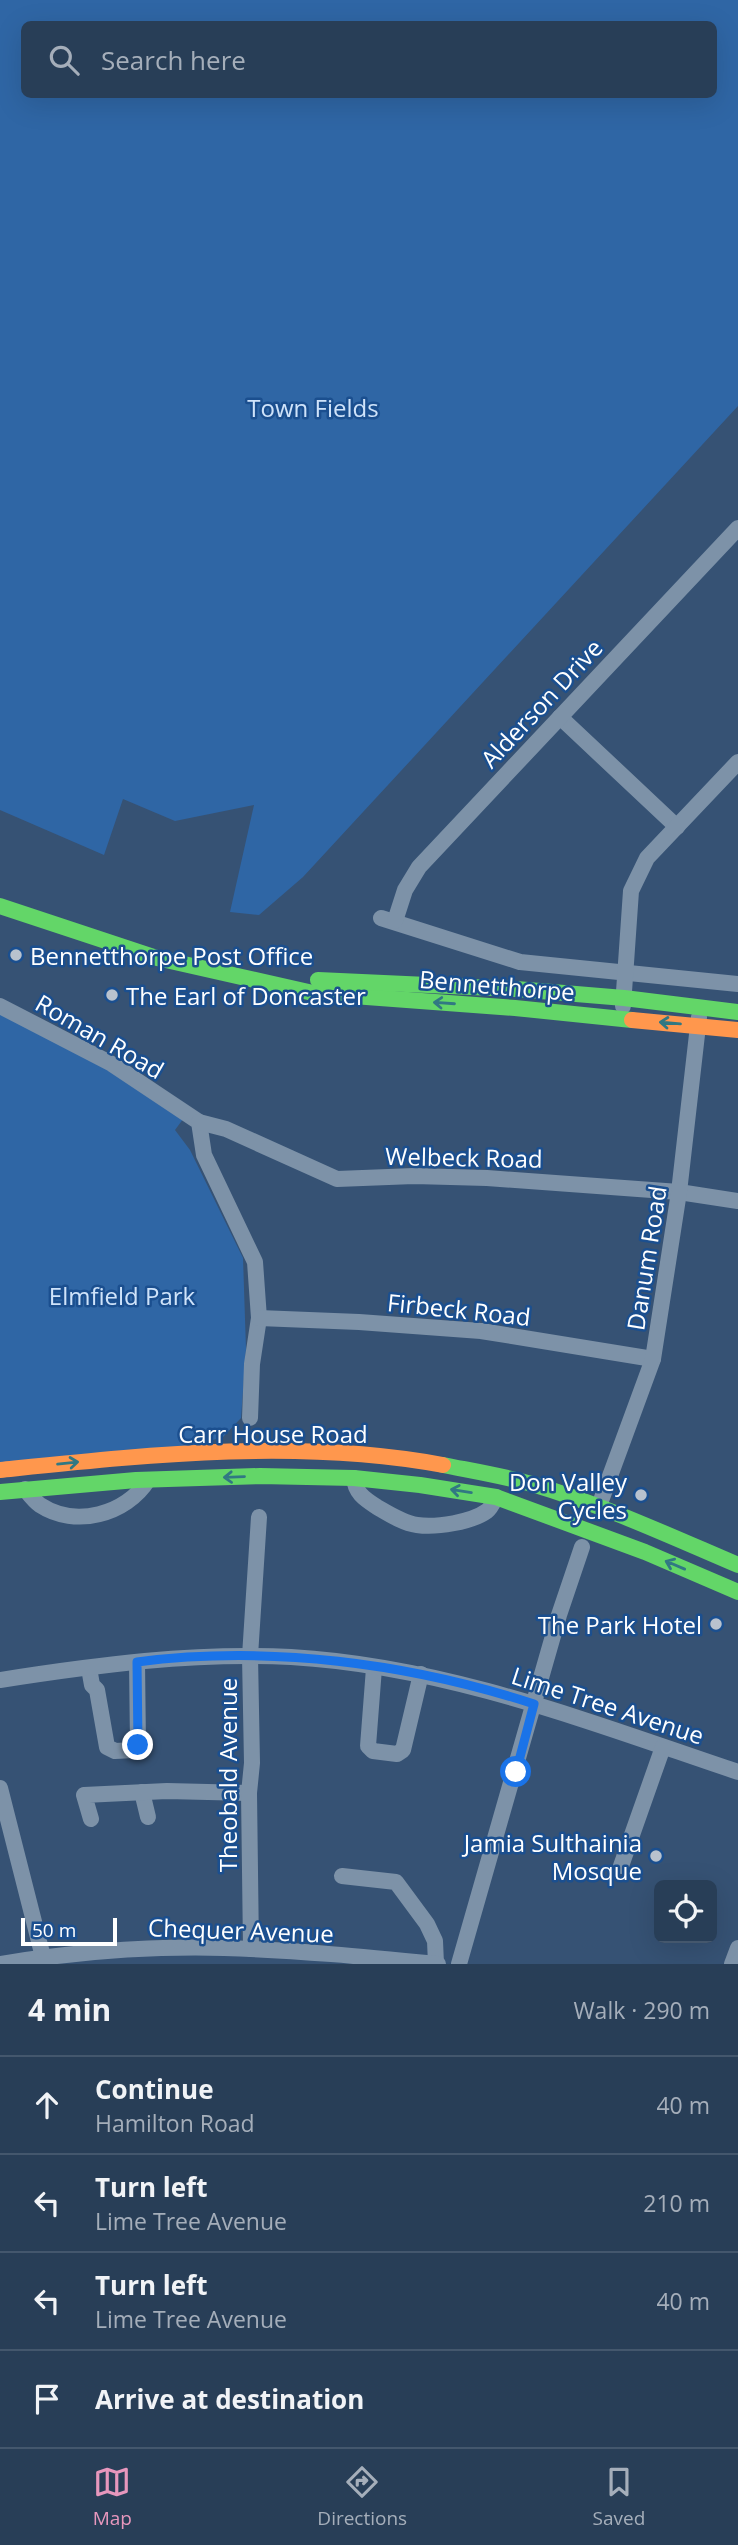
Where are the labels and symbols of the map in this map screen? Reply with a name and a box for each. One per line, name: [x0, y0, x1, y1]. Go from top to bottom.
park label: Town Fields: [247, 391, 379, 424]
street label: Alderson Drive: [473, 631, 609, 775]
place label: Bennetthorpe Post Office: [30, 939, 313, 972]
marker: Bennetthorpe Post Office: [8, 947, 24, 963]
street label: Bennetthorpe: [418, 962, 576, 1008]
place label: The Earl of Doncaster: [126, 979, 366, 1012]
street label: Roman Road: [30, 986, 170, 1086]
marker: The Earl of Doncaster: [104, 987, 120, 1003]
one-way arrow: [433, 996, 455, 1009]
one-way arrow: [659, 1016, 682, 1029]
street label: Welbeck Road: [385, 1139, 543, 1175]
street label: Danum Road: [618, 1183, 674, 1333]
park label: Elmfield Park: [49, 1279, 196, 1312]
street label: Firbeck Road: [386, 1285, 532, 1333]
street label: Carr House Road: [178, 1417, 368, 1450]
one-way arrow: [56, 1456, 79, 1469]
place label: Don Valley Cycles: [509, 1465, 628, 1526]
one-way arrow: [223, 1471, 246, 1484]
one-way arrow: [450, 1485, 472, 1498]
marker: Don Valley Cycles: [633, 1487, 649, 1503]
one-way arrow: [665, 1558, 687, 1571]
place label: The Park Hotel: [538, 1608, 702, 1641]
marker: The Park Hotel: [708, 1616, 724, 1632]
street label: Lime Tree Avenue: [508, 1658, 708, 1752]
street label: Theobald Avenue: [211, 1678, 244, 1872]
route end: [122, 1729, 153, 1760]
route start: [500, 1756, 531, 1787]
place label: Jamia Sulthainia Mosque: [462, 1826, 642, 1887]
marker: Jamia Sulthainia Mosque: [648, 1848, 664, 1864]
street label: Chequer Avenue: [148, 1910, 334, 1950]
scale bar: [21, 1915, 117, 1947]

